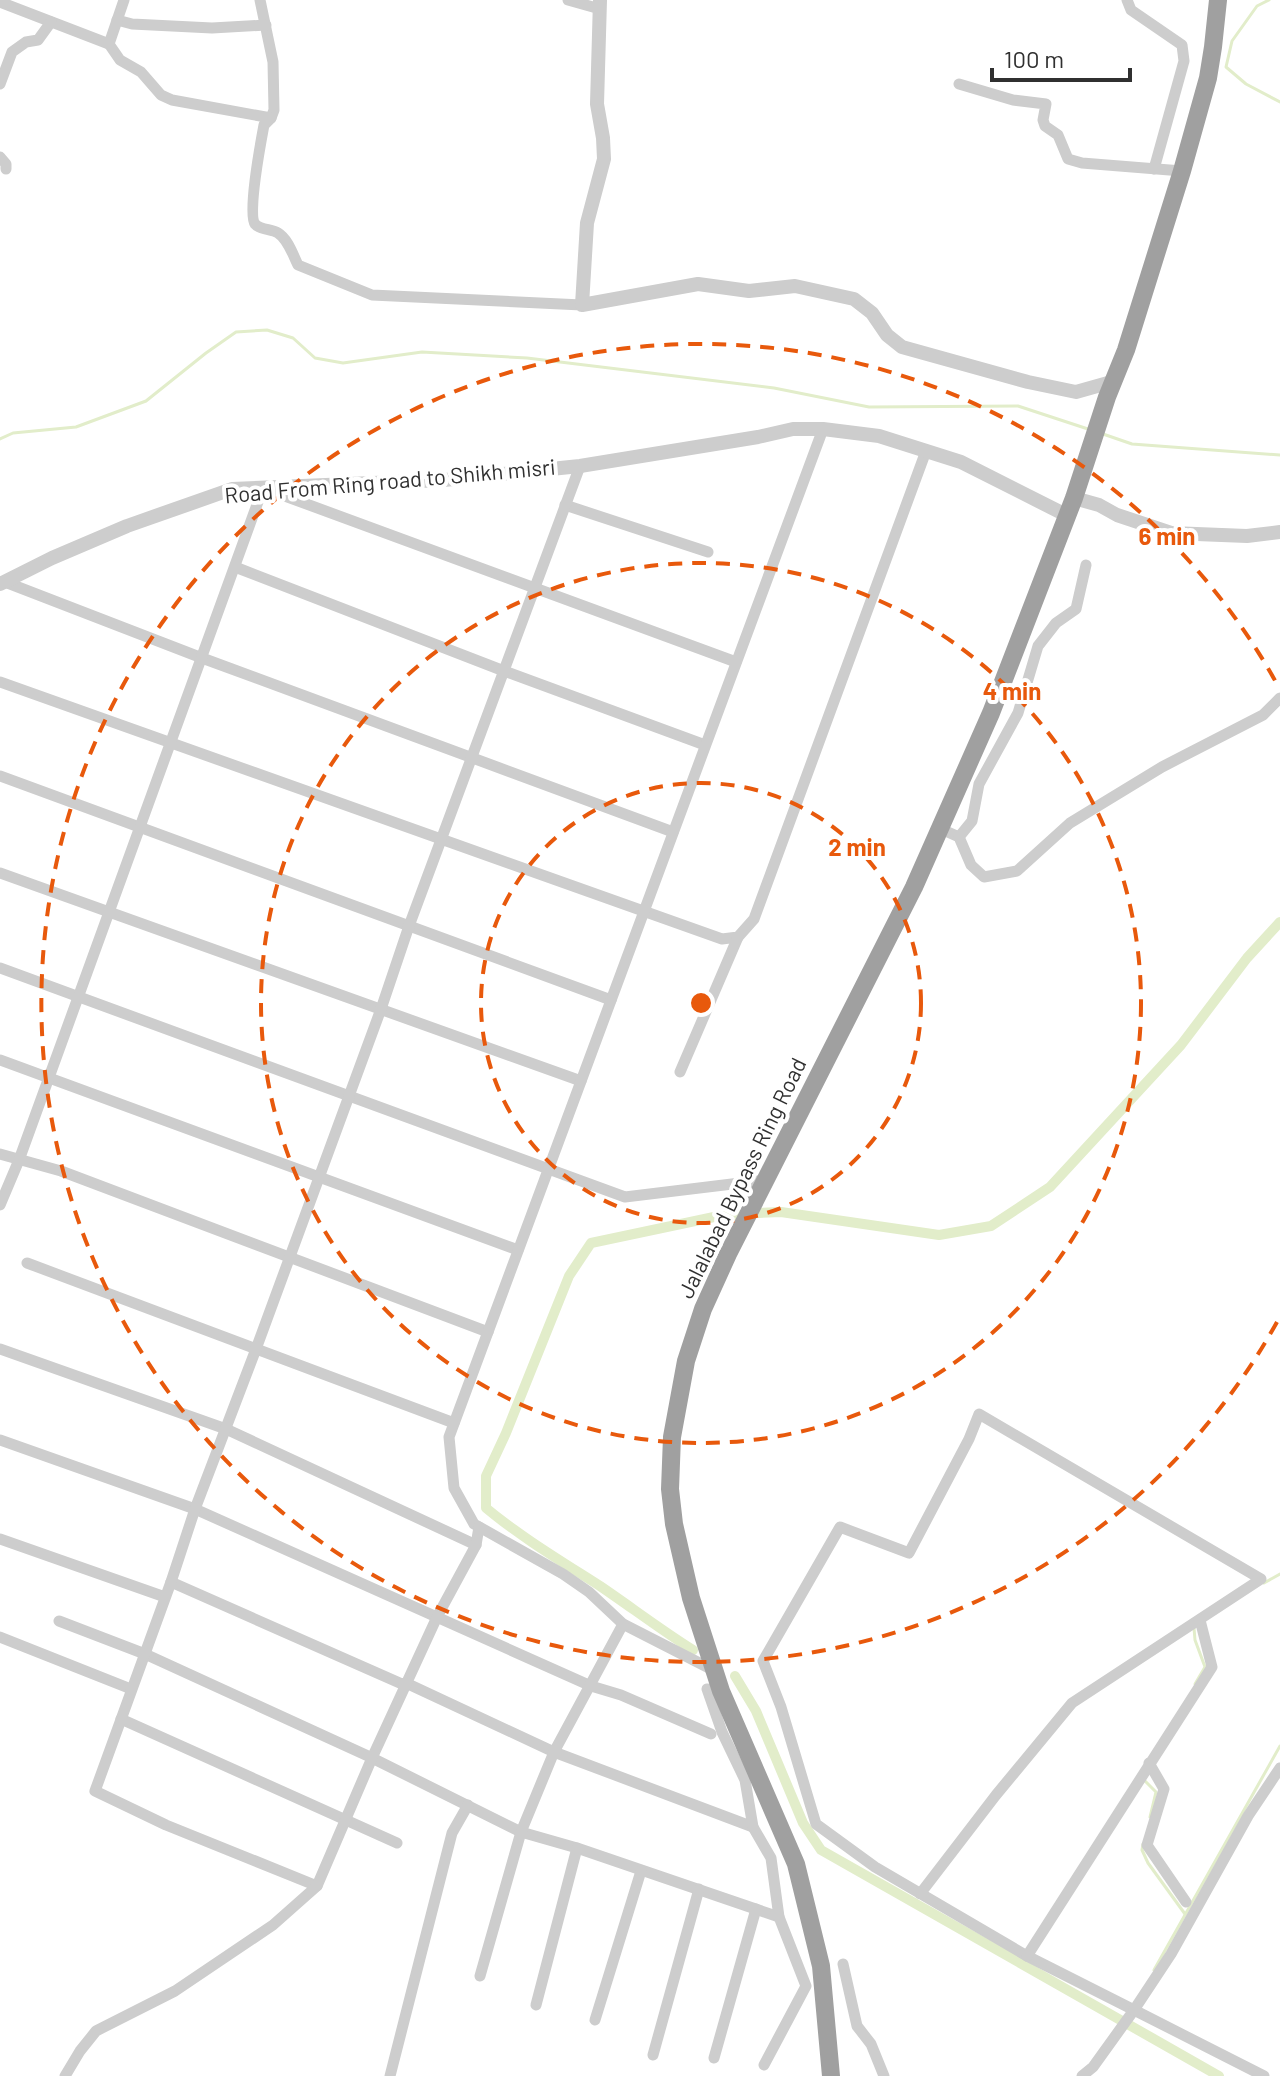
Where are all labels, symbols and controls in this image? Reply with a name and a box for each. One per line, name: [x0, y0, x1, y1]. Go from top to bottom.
scale bar: [992, 32, 1130, 82]
text: 100 m: [1004, 44, 1064, 73]
street label: Road From Ring road to Shikh misri: [223, 453, 556, 507]
text: 6 min: [1139, 521, 1195, 550]
text: 4 min: [983, 676, 1041, 705]
text: 2 min: [828, 832, 886, 861]
centre of rings: [687, 989, 715, 1017]
street label: Jalalabad Bypass Ring Road: [671, 1053, 811, 1302]

